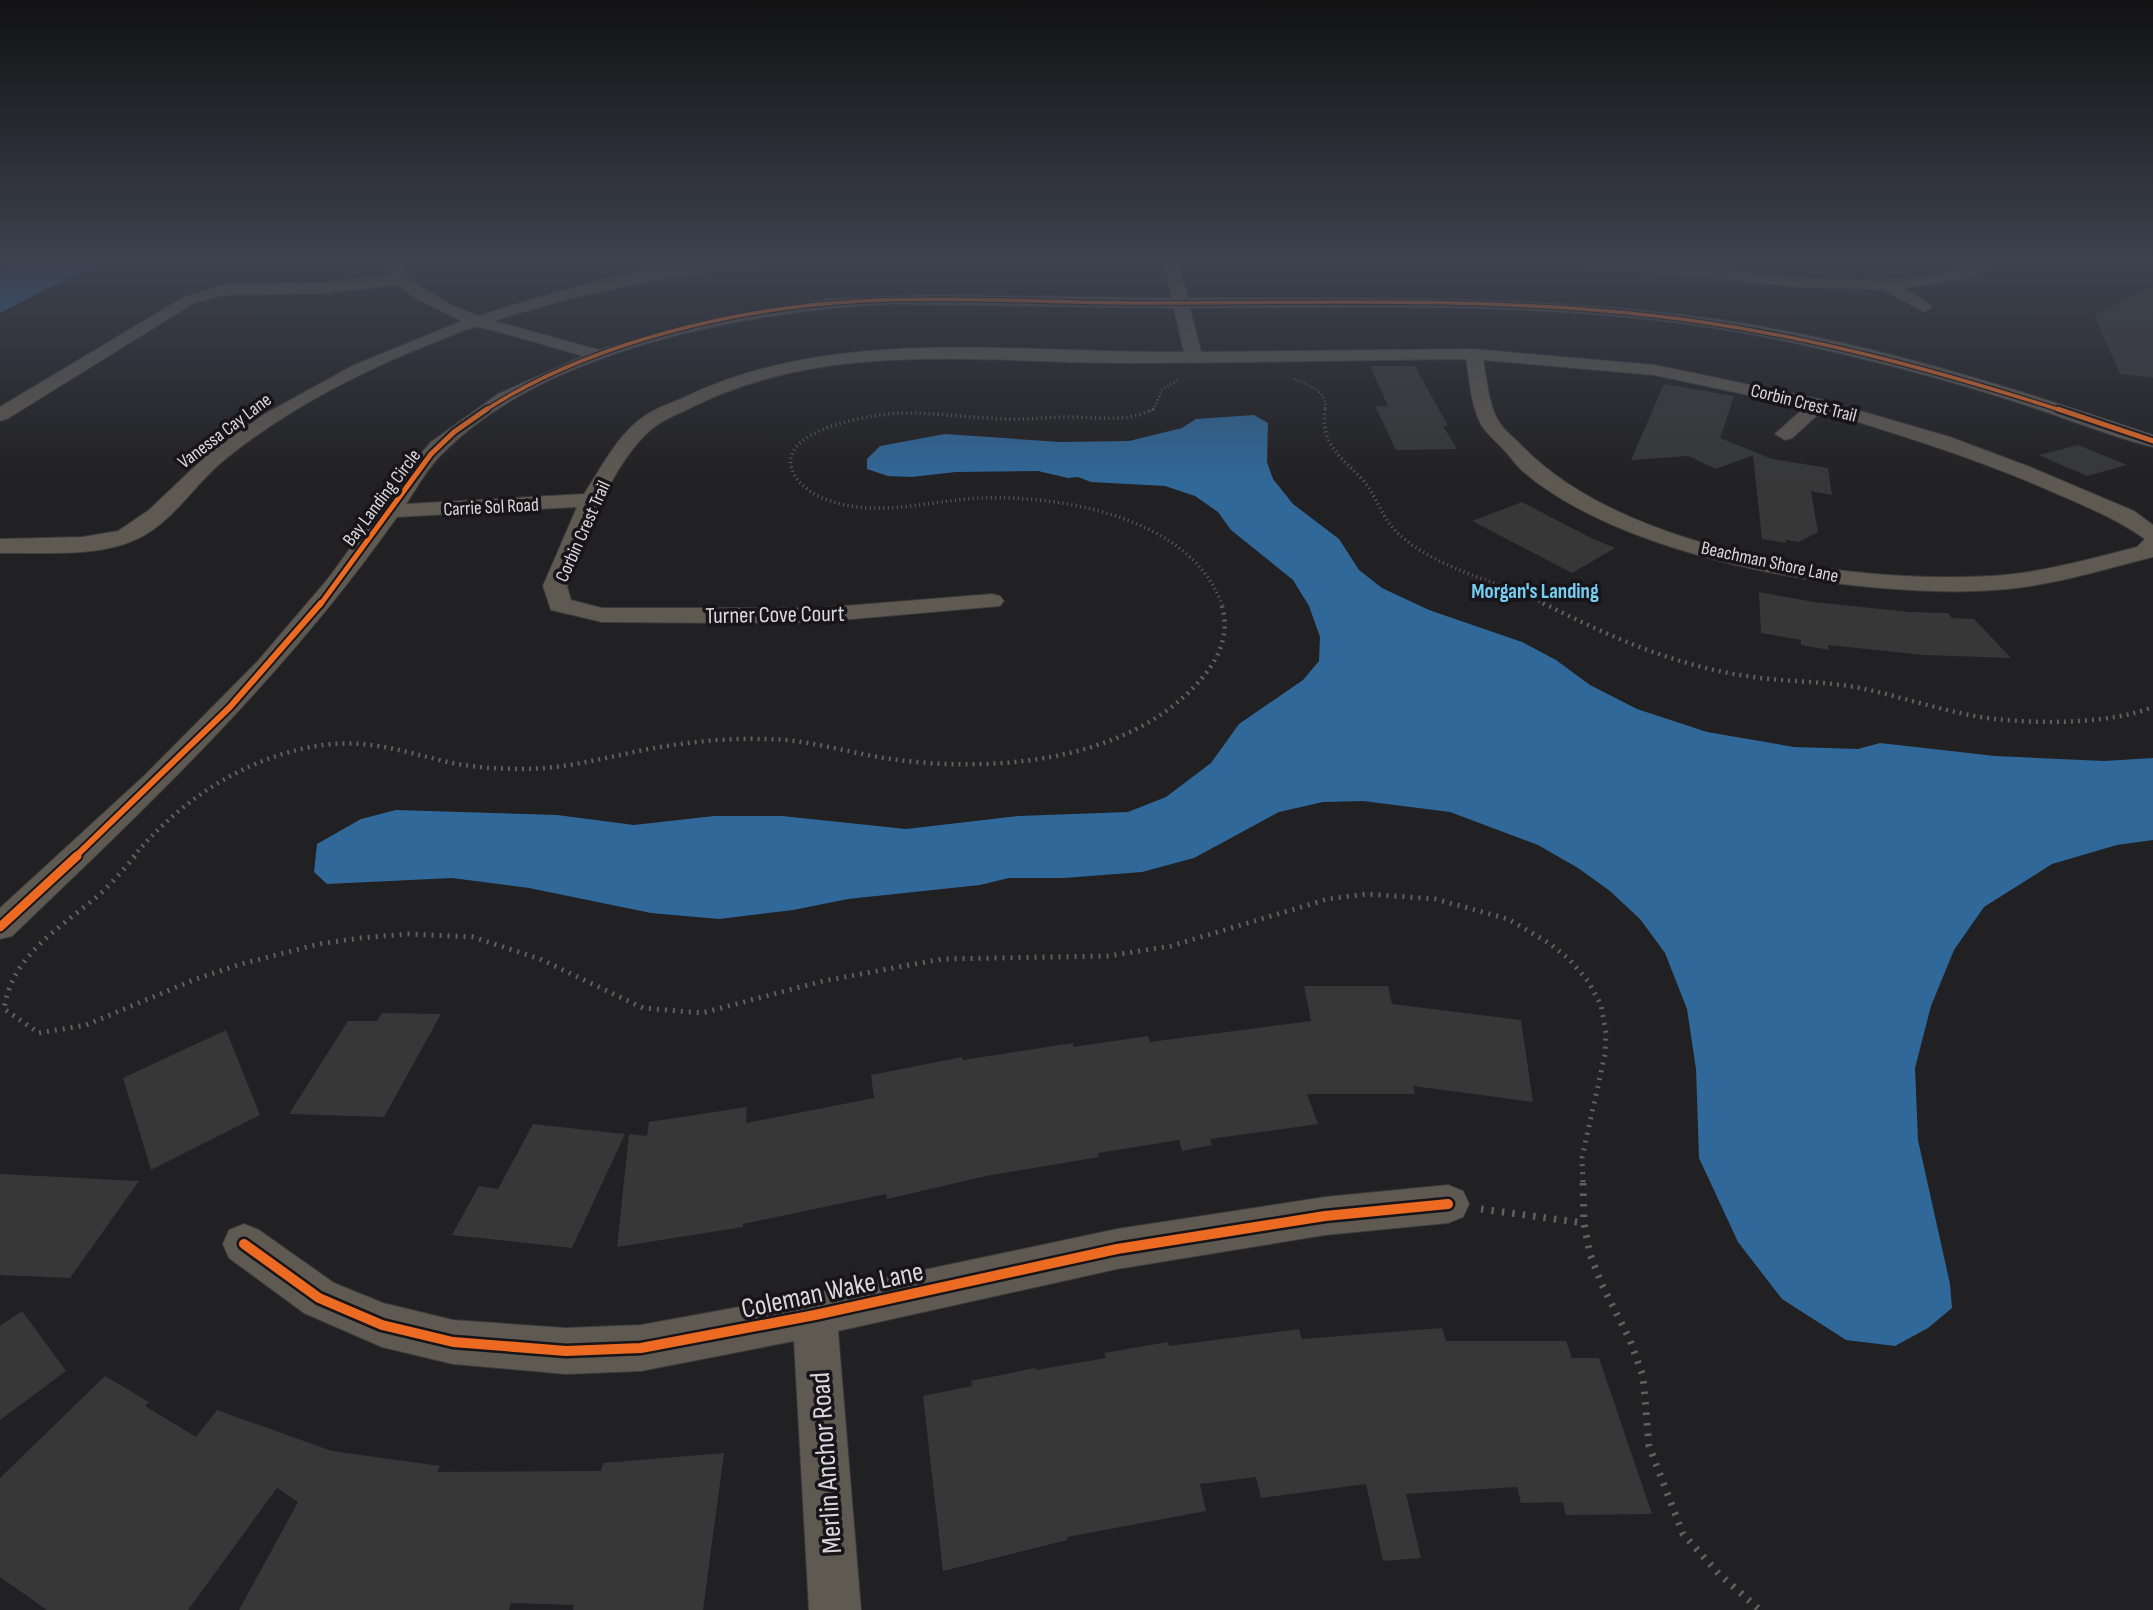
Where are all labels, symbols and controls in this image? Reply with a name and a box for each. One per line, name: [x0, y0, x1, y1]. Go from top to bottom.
street label: Corbin Crest Trail: [1748, 379, 1859, 428]
street label: Vanessa Cay Lane: [174, 389, 276, 474]
street label: Bay Landing Circle: [338, 445, 426, 551]
street label: Corbin Crest Trail: [551, 477, 616, 586]
street label: Carrie Sol Road: [443, 494, 539, 521]
street label: Beachman Shore Lane: [1699, 537, 1840, 588]
district label: Morgan's Landing: [1471, 579, 1599, 604]
street label: Turner Cove Court: [705, 600, 845, 630]
street label: Coleman Wake Lane: [738, 1255, 926, 1326]
street label: Merlin Anchor Road: [804, 1371, 849, 1555]

